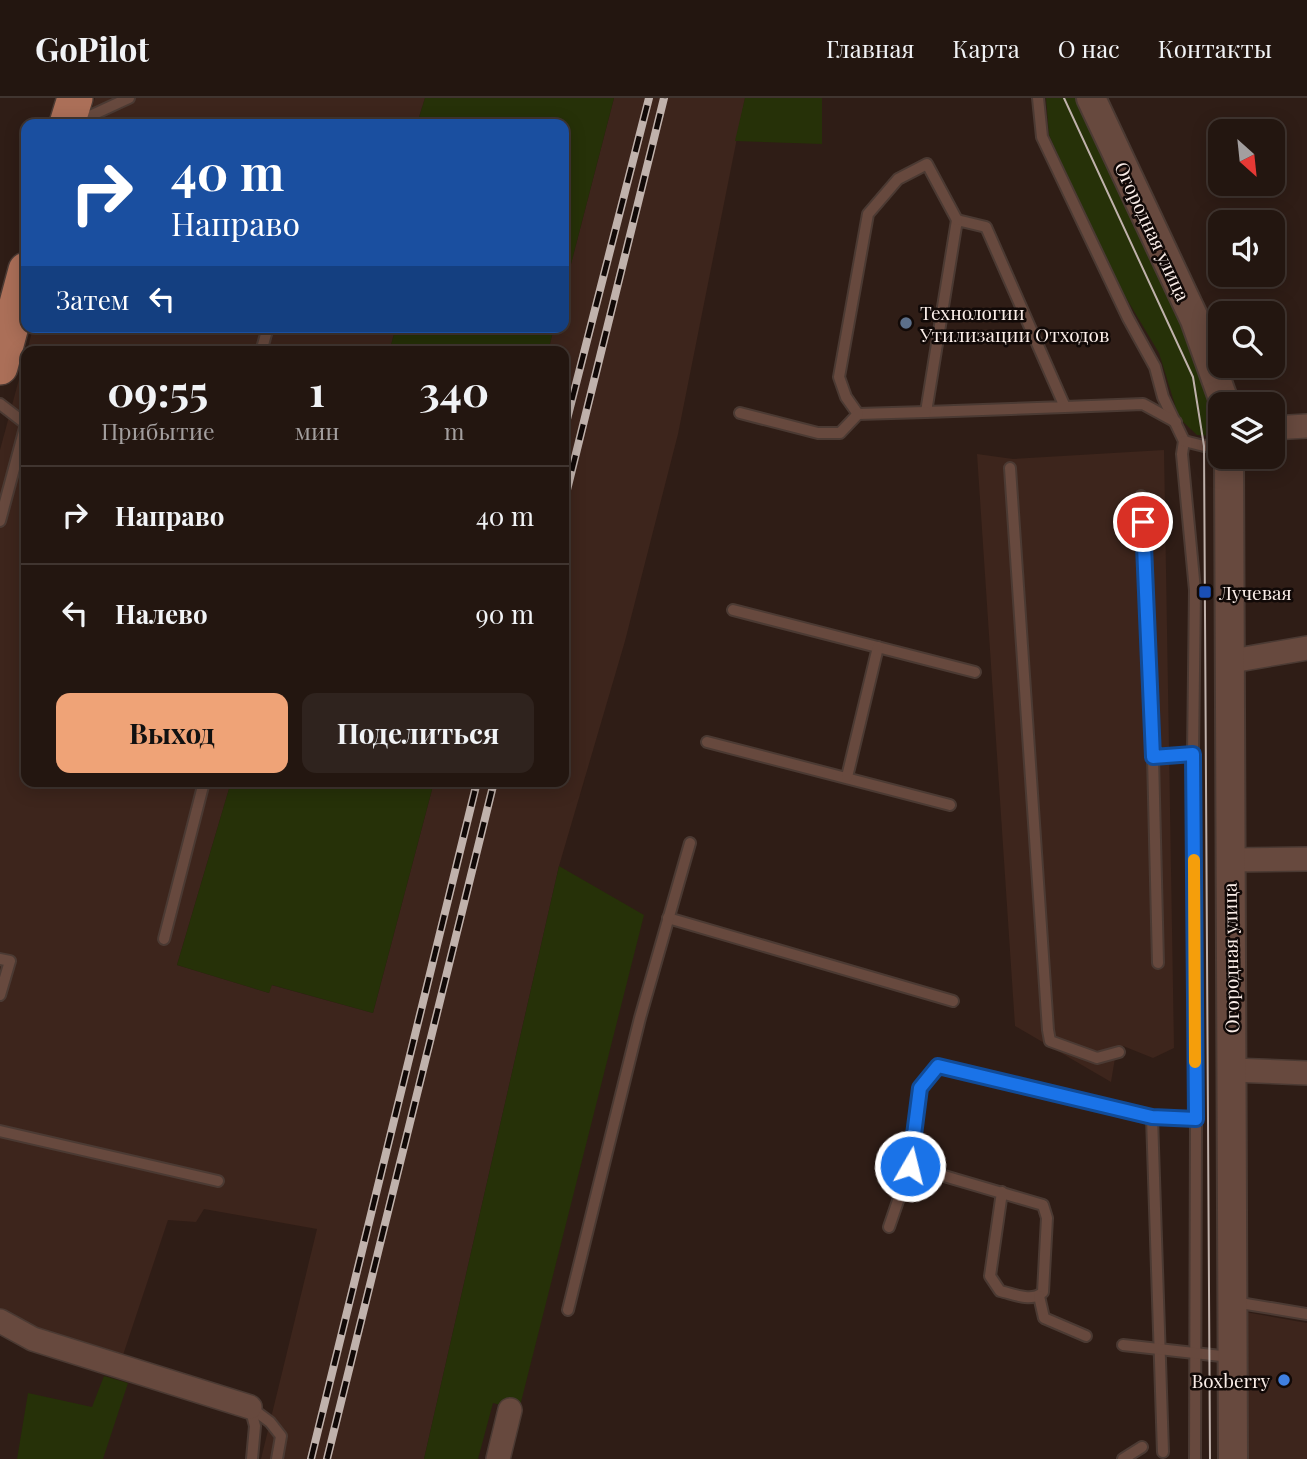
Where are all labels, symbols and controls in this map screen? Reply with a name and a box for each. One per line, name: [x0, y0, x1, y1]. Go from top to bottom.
text: GoPilot: [35, 26, 149, 70]
text: Главная: [826, 32, 914, 64]
text: Карта: [952, 32, 1020, 64]
text: О нас: [1058, 32, 1120, 64]
text: Контакты: [1158, 32, 1272, 64]
north arrow: [1208, 119, 1284, 196]
map controls: [1208, 119, 1285, 469]
text: 40 m: [171, 138, 284, 203]
icon: right: [56, 147, 147, 238]
street label: Огородная улица: [1109, 157, 1197, 305]
text: Направо: [171, 201, 300, 244]
button: sound: [1208, 210, 1285, 287]
icon: left: [143, 280, 181, 318]
text: Затем: [56, 282, 129, 317]
place label: Технологии Утилизации Отходов: [919, 299, 1109, 347]
button: search: [1208, 301, 1285, 378]
marker: Технологии Утилизации Отходов: [898, 315, 914, 331]
text: 09:55: [107, 362, 208, 418]
text: 1: [309, 362, 325, 418]
text: 340: [419, 362, 489, 418]
button: layers: [1208, 392, 1285, 469]
text: Прибытие: [101, 415, 215, 446]
text: мин: [295, 415, 339, 446]
text: m: [444, 415, 464, 446]
pin: [1113, 492, 1173, 552]
icon: right: [56, 496, 94, 534]
text: Направо: [115, 498, 224, 533]
text: 40 m: [476, 498, 534, 533]
icon: arrive: [1124, 503, 1162, 541]
place label: Лучевая: [1218, 579, 1292, 605]
marker: Лучевая: [1197, 584, 1213, 600]
icon: left: [56, 594, 94, 632]
text: Налево: [115, 596, 208, 631]
text: 90 m: [476, 596, 534, 631]
button: Выход: [56, 693, 288, 773]
button: Поделиться: [302, 693, 534, 773]
street label: Огородная улица: [1216, 882, 1244, 1034]
position arrow: [873, 1129, 947, 1203]
place label: Boxberry: [1191, 1367, 1270, 1393]
marker: Boxberry: [1276, 1372, 1292, 1388]

